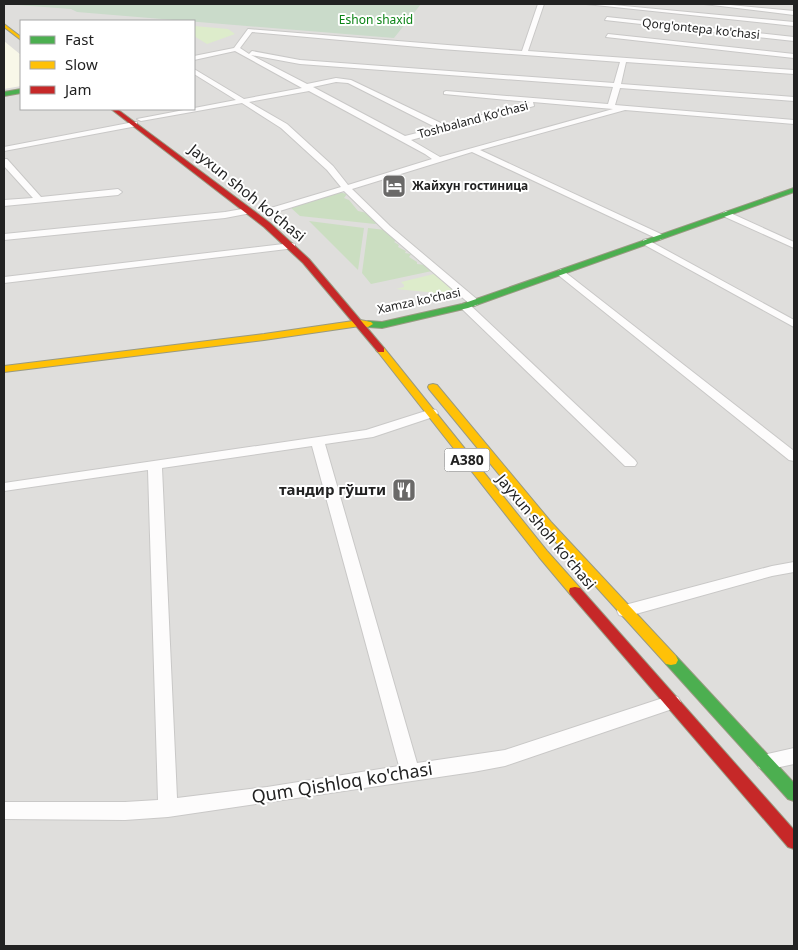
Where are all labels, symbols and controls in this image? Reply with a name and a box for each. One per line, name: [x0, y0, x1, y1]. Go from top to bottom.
park label: Eshon shaxid: [339, 11, 413, 28]
street label: Qorg'ontepa ko'chasi: [641, 14, 761, 43]
legend: [20, 20, 195, 110]
text: Fast: [65, 29, 94, 49]
text: Slow: [65, 54, 98, 74]
text: Jam: [63, 79, 92, 99]
street label: Toshbaland Koʻchasi: [416, 97, 530, 142]
street label: Jayxun shoh ko'chasi: [184, 138, 310, 245]
hotel icon: Жайхун гостиница: [381, 173, 407, 199]
place label: Жайхун гостиница: [412, 177, 528, 194]
street label: Xamza ko'chasi: [376, 283, 462, 318]
road number: A380: [444, 448, 490, 472]
street label: Jayxun shoh ko'chasi: [491, 468, 601, 593]
restaurant icon: тандир гўшти: [391, 477, 417, 503]
place label: тандир гўшти: [279, 479, 386, 499]
street label: Qum Qishloq ko'chasi: [250, 756, 434, 808]

